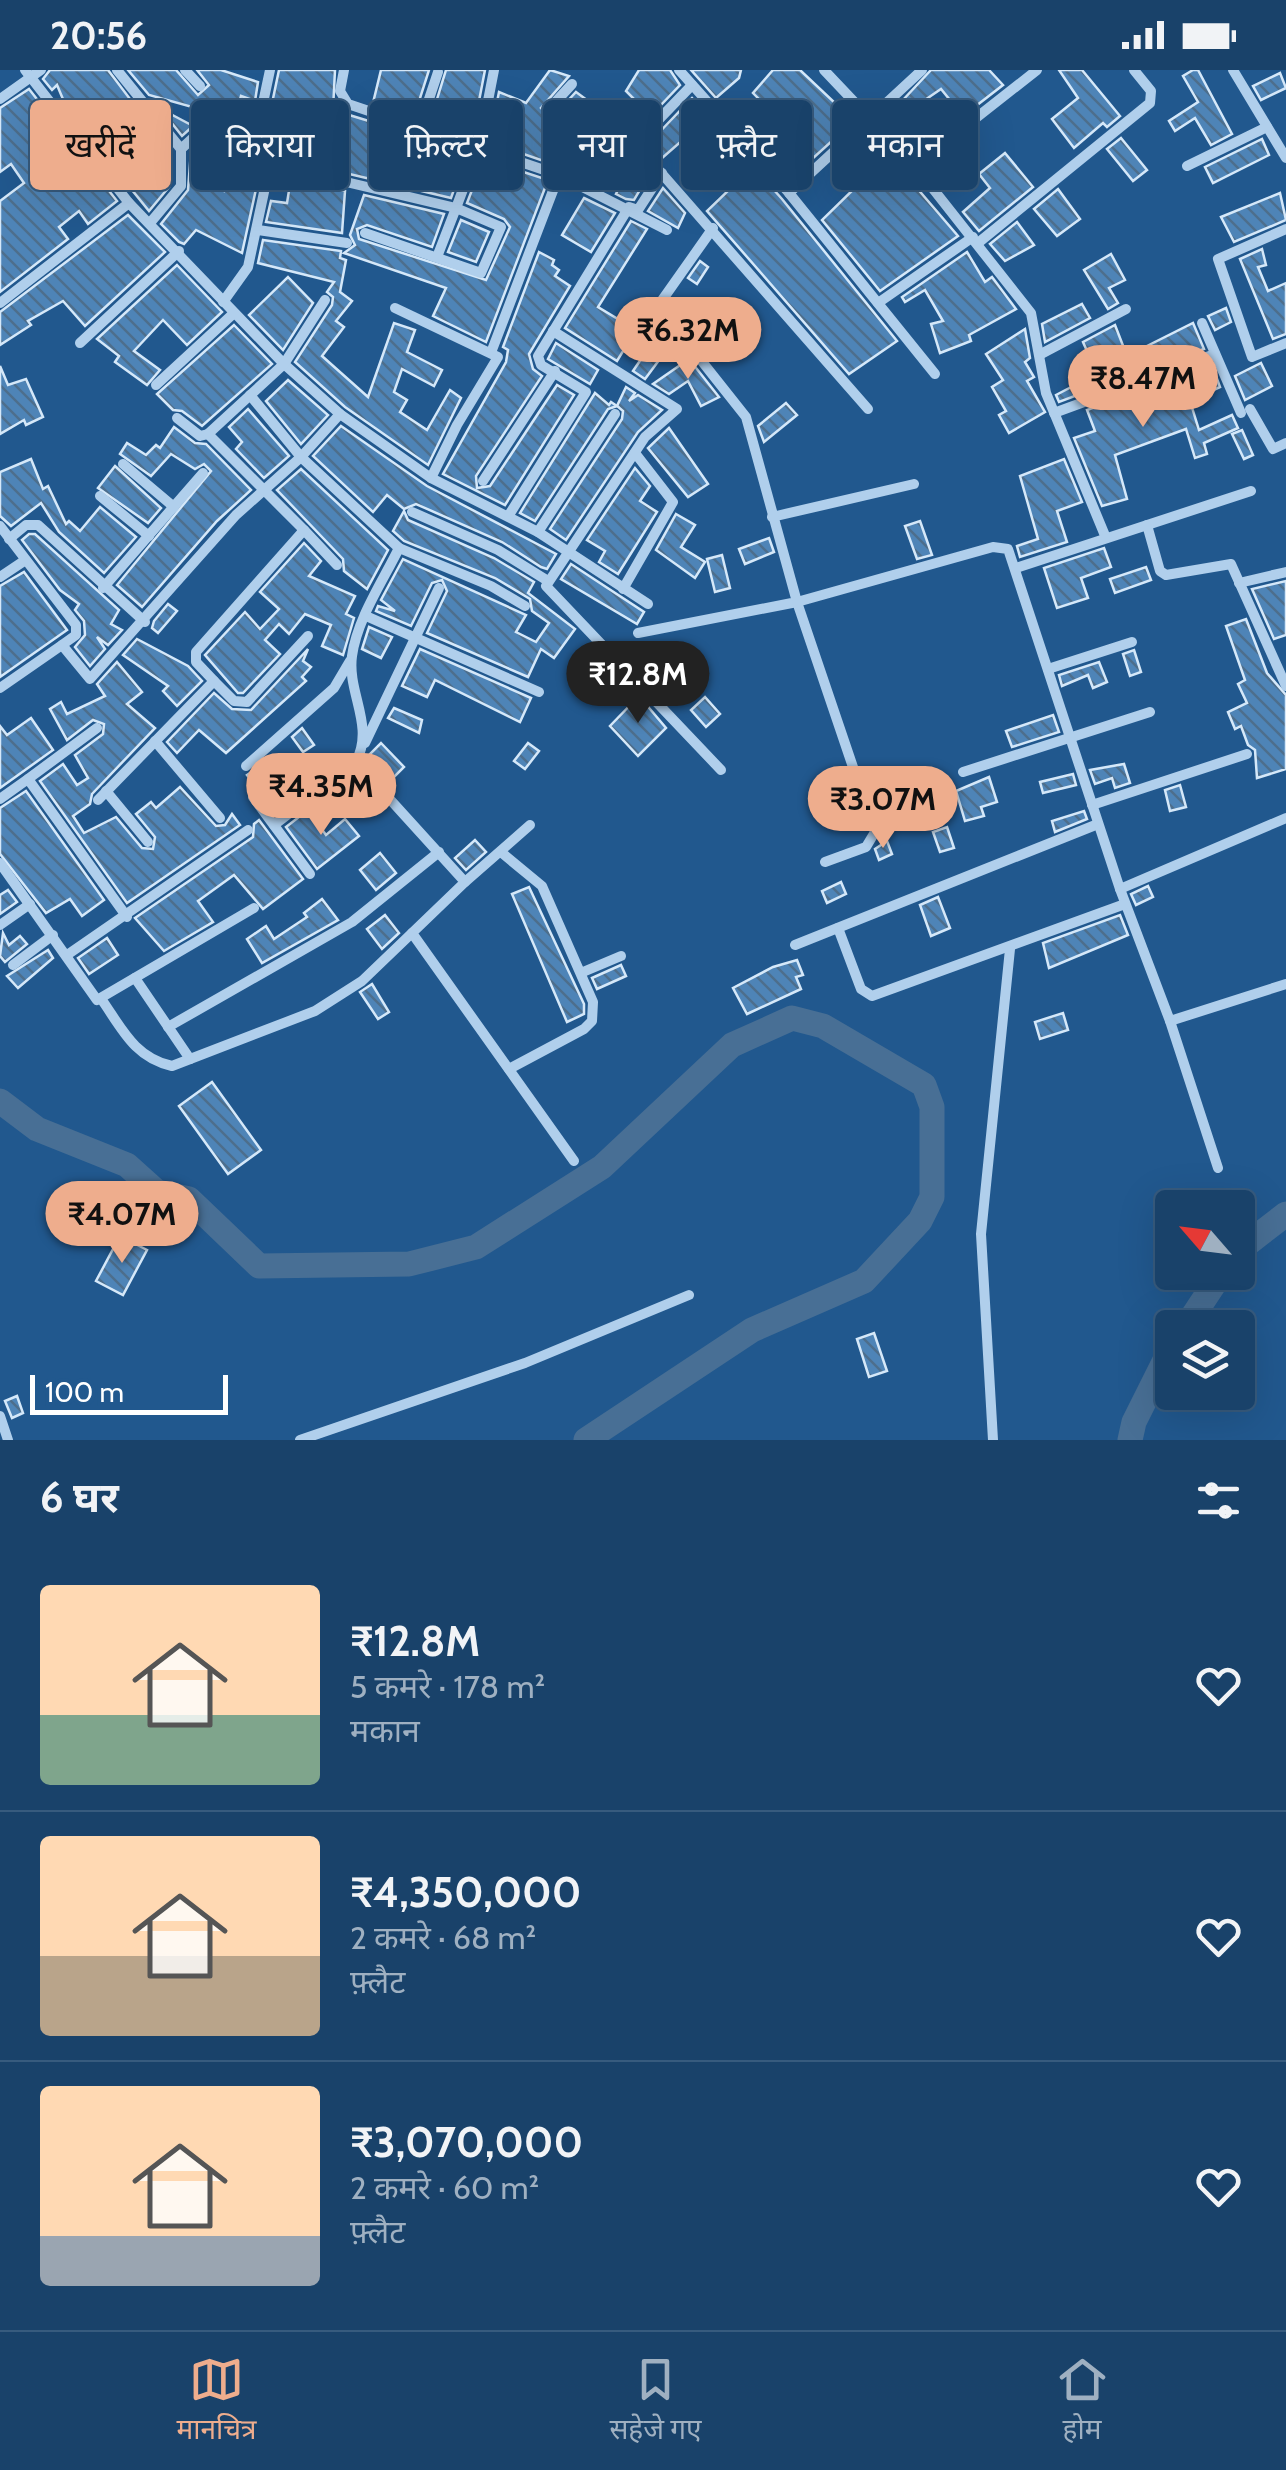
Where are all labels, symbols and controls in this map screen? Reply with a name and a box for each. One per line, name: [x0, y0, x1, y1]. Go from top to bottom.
text: 20:56: [50, 12, 147, 59]
chip: खरीदें: [30, 100, 171, 190]
chip: किराया: [191, 100, 349, 190]
chip: फ़िल्टर: [369, 100, 523, 190]
chip: नया: [543, 100, 661, 190]
chip: फ़्लैट: [681, 100, 812, 190]
chip: मकान: [832, 100, 978, 190]
pin: ₹6.32M: [607, 297, 769, 382]
text: ₹6.32M: [636, 310, 740, 349]
pin: ₹8.47M: [1062, 345, 1224, 430]
text: ₹8.47M: [1090, 358, 1196, 397]
pin: ₹12.8M: [557, 641, 719, 726]
text: ₹12.8M: [588, 654, 688, 693]
pin: ₹4.35M: [240, 753, 402, 838]
text: ₹4.35M: [268, 766, 374, 805]
pin: ₹3.07M: [802, 766, 964, 851]
text: ₹3.07M: [830, 779, 936, 818]
pin: ₹4.07M: [41, 1181, 203, 1266]
north arrow: [1155, 1190, 1255, 1290]
map controls: [1155, 1190, 1255, 1410]
text: ₹4.07M: [67, 1194, 177, 1233]
button: layers: [1155, 1310, 1255, 1410]
scale bar: [30, 1370, 228, 1414]
text: 100 m: [45, 1375, 124, 1409]
text: 6 घर: [40, 1471, 119, 1523]
icon: filters: [1191, 1473, 1246, 1528]
text: ₹12.8M: [350, 1615, 480, 1667]
icon: home: [120, 1625, 240, 1745]
icon: heart: [1191, 1658, 1246, 1713]
text: 5 कमरे · 178 m²: [350, 1667, 545, 1706]
text: मकान: [350, 1711, 420, 1750]
text: ₹4,350,000: [350, 1866, 581, 1918]
icon: home: [120, 1876, 240, 1996]
icon: heart: [1191, 1909, 1246, 1964]
text: 2 कमरे · 68 m²: [350, 1918, 536, 1957]
text: फ़्लैट: [350, 1962, 405, 2001]
text: ₹3,070,000: [350, 2116, 583, 2168]
icon: home: [120, 2126, 240, 2246]
icon: heart: [1191, 2159, 1246, 2214]
text: 2 कमरे · 60 m²: [350, 2168, 539, 2207]
text: फ़्लैट: [350, 2212, 405, 2251]
tab: मानचित्र: [176, 2352, 257, 2450]
tab: सहेजे गए: [609, 2352, 702, 2450]
tab: होम: [1055, 2352, 1110, 2450]

